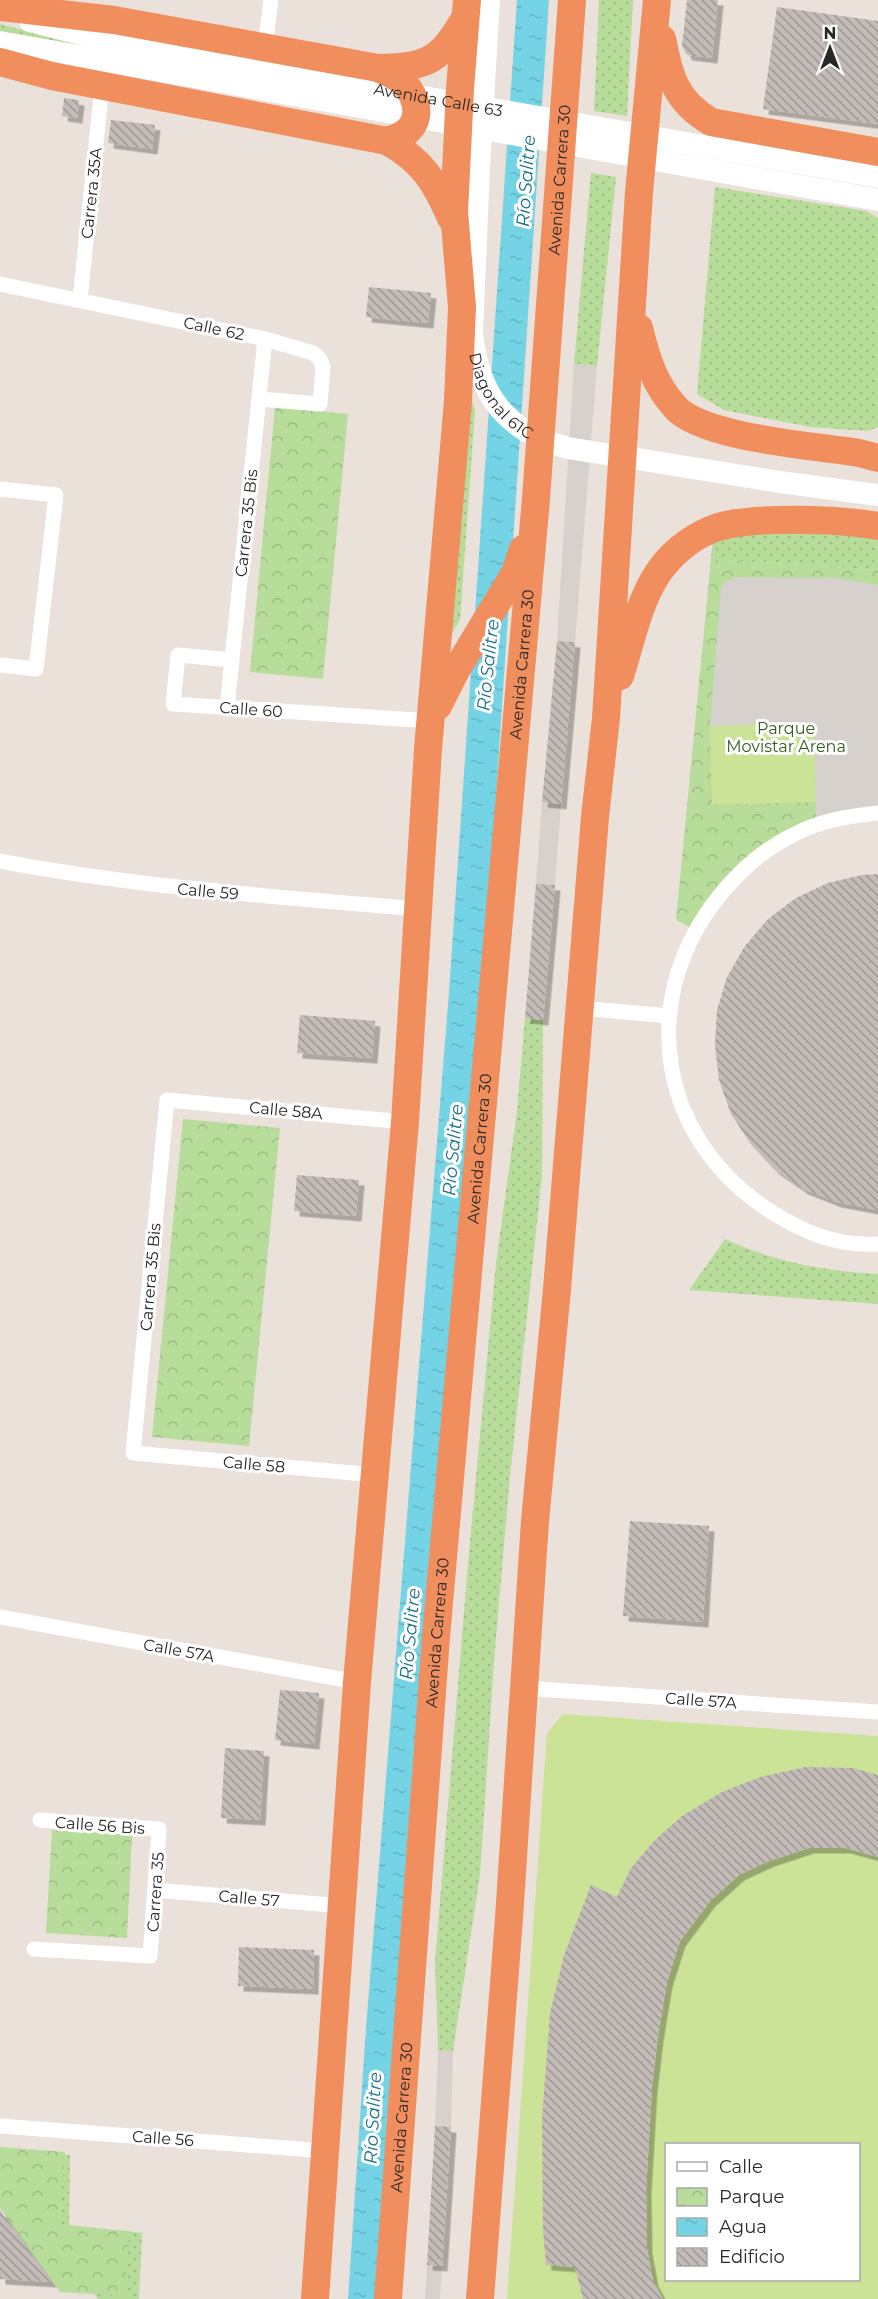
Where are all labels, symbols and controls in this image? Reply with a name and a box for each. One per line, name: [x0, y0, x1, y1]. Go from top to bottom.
north arrow: [800, 18, 860, 78]
text: N: [824, 24, 836, 43]
street label: Avenida Calle 63: [372, 79, 504, 121]
street label: Avenida Carrera 30: [545, 104, 574, 256]
water label: Río Salitre: [512, 134, 540, 228]
street label: Carrera 35A: [77, 146, 106, 240]
street label: Calle 62: [182, 313, 246, 344]
street label: Diagonal 61C: [465, 351, 537, 443]
street label: Carrera 35 Bis: [231, 468, 262, 578]
street label: Avenida Carrera 30: [506, 589, 538, 740]
water label: Río Salitre: [472, 618, 504, 712]
street label: Calle 60: [219, 698, 283, 721]
park label: Parque Movistar Arena: [726, 719, 846, 756]
street label: Calle 59: [176, 879, 240, 904]
street label: Avenida Carrera 30: [463, 1073, 495, 1225]
street label: Calle 58A: [248, 1098, 324, 1123]
water label: Río Salitre: [438, 1103, 468, 1197]
street label: Carrera 35 Bis: [136, 1222, 165, 1332]
street label: Calle 58: [222, 1452, 286, 1477]
street label: Avenida Carrera 30: [422, 1557, 453, 1709]
water label: Río Salitre: [395, 1587, 425, 1681]
street label: Calle 57A: [142, 1635, 216, 1666]
street label: Calle 57A: [664, 1689, 738, 1713]
street label: Calle 56 Bis: [54, 1813, 146, 1838]
street label: Carrera 35: [143, 1851, 168, 1933]
street label: Calle 57: [218, 1886, 280, 1911]
street label: Avenida Carrera 30: [387, 2042, 417, 2193]
water label: Río Salitre: [360, 2071, 386, 2165]
street label: Calle 56: [131, 2127, 195, 2150]
legend: [665, 2143, 860, 2281]
text: Calle: [719, 2156, 763, 2178]
text: Parque: [719, 2186, 785, 2208]
text: Agua: [719, 2216, 767, 2238]
text: Edificio: [719, 2246, 785, 2268]

